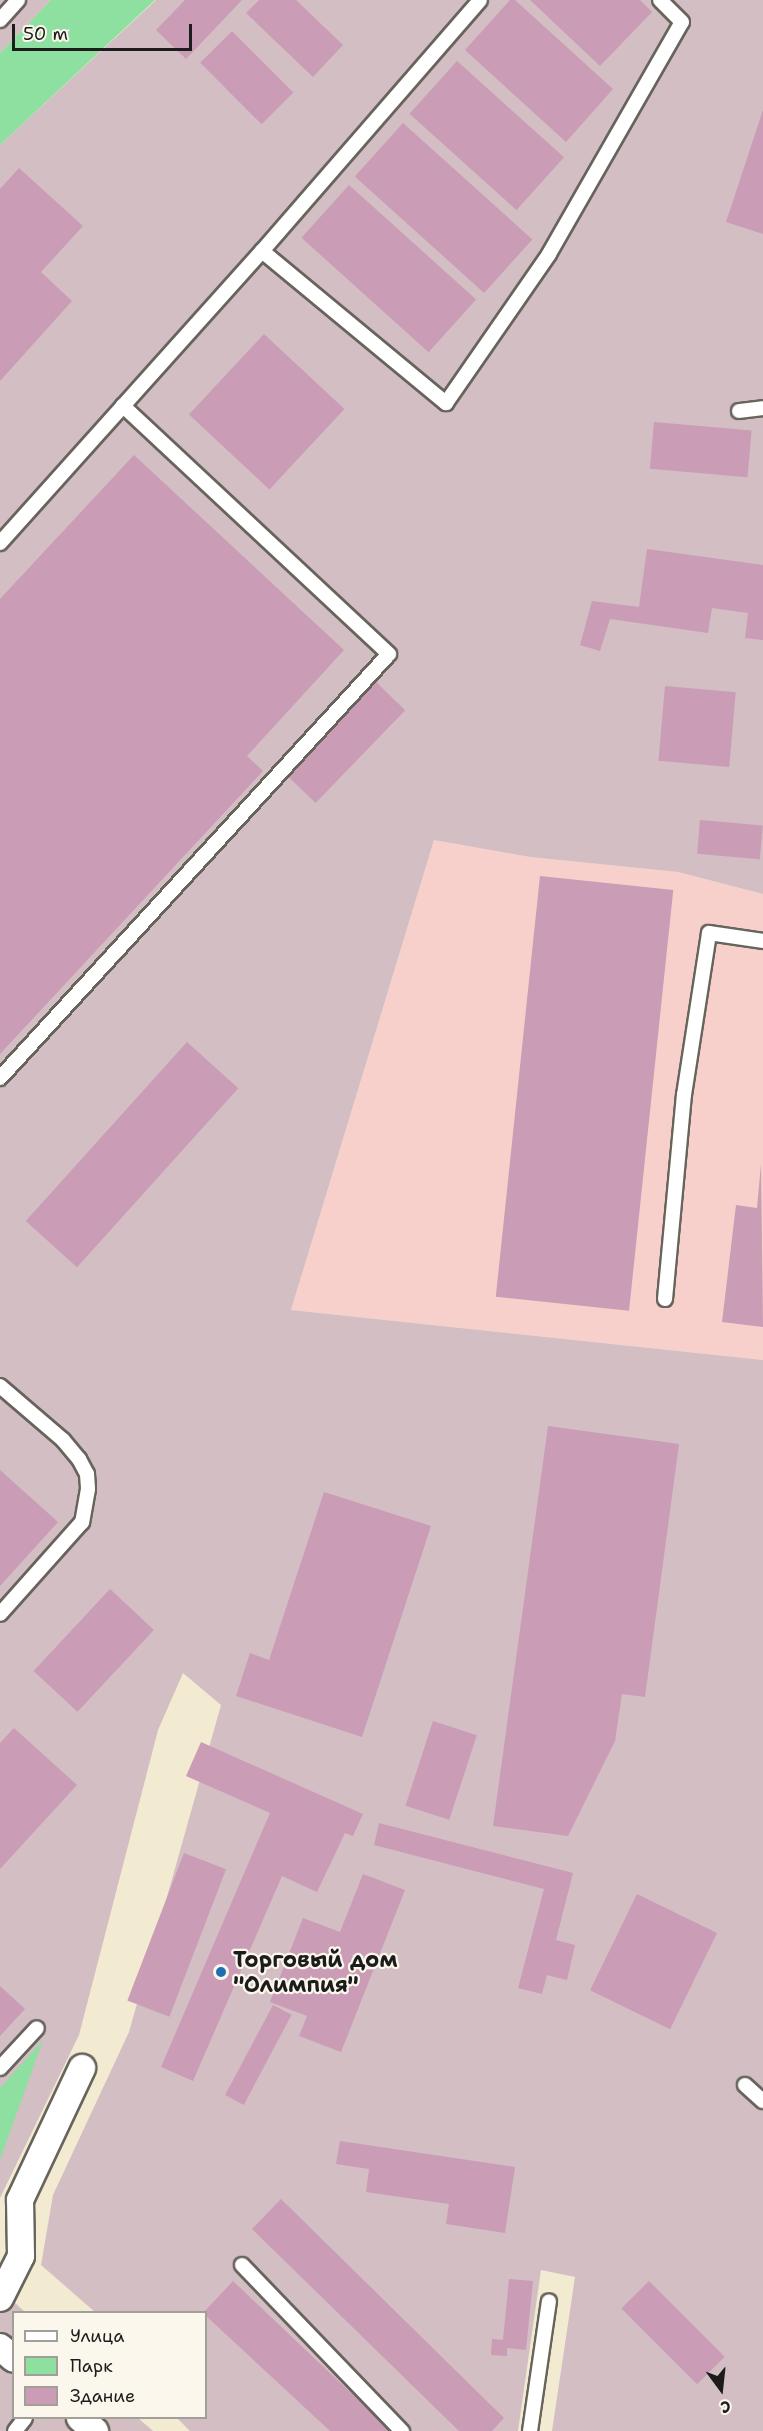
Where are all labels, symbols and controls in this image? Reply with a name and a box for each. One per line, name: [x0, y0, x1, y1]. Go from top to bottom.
scale bar: [15, 12, 195, 50]
text: 50 m: [23, 22, 68, 46]
place label: Торговый дом "Олимпия": [233, 1946, 397, 1998]
marker: Торговый дом "Олимпия": [214, 1965, 228, 1979]
legend: [12, 2311, 207, 2419]
text: Улица: [70, 2324, 124, 2348]
text: Парк: [70, 2354, 113, 2378]
north arrow: [691, 2359, 751, 2419]
text: Здание: [70, 2384, 135, 2408]
text: С: [718, 2395, 733, 2418]

